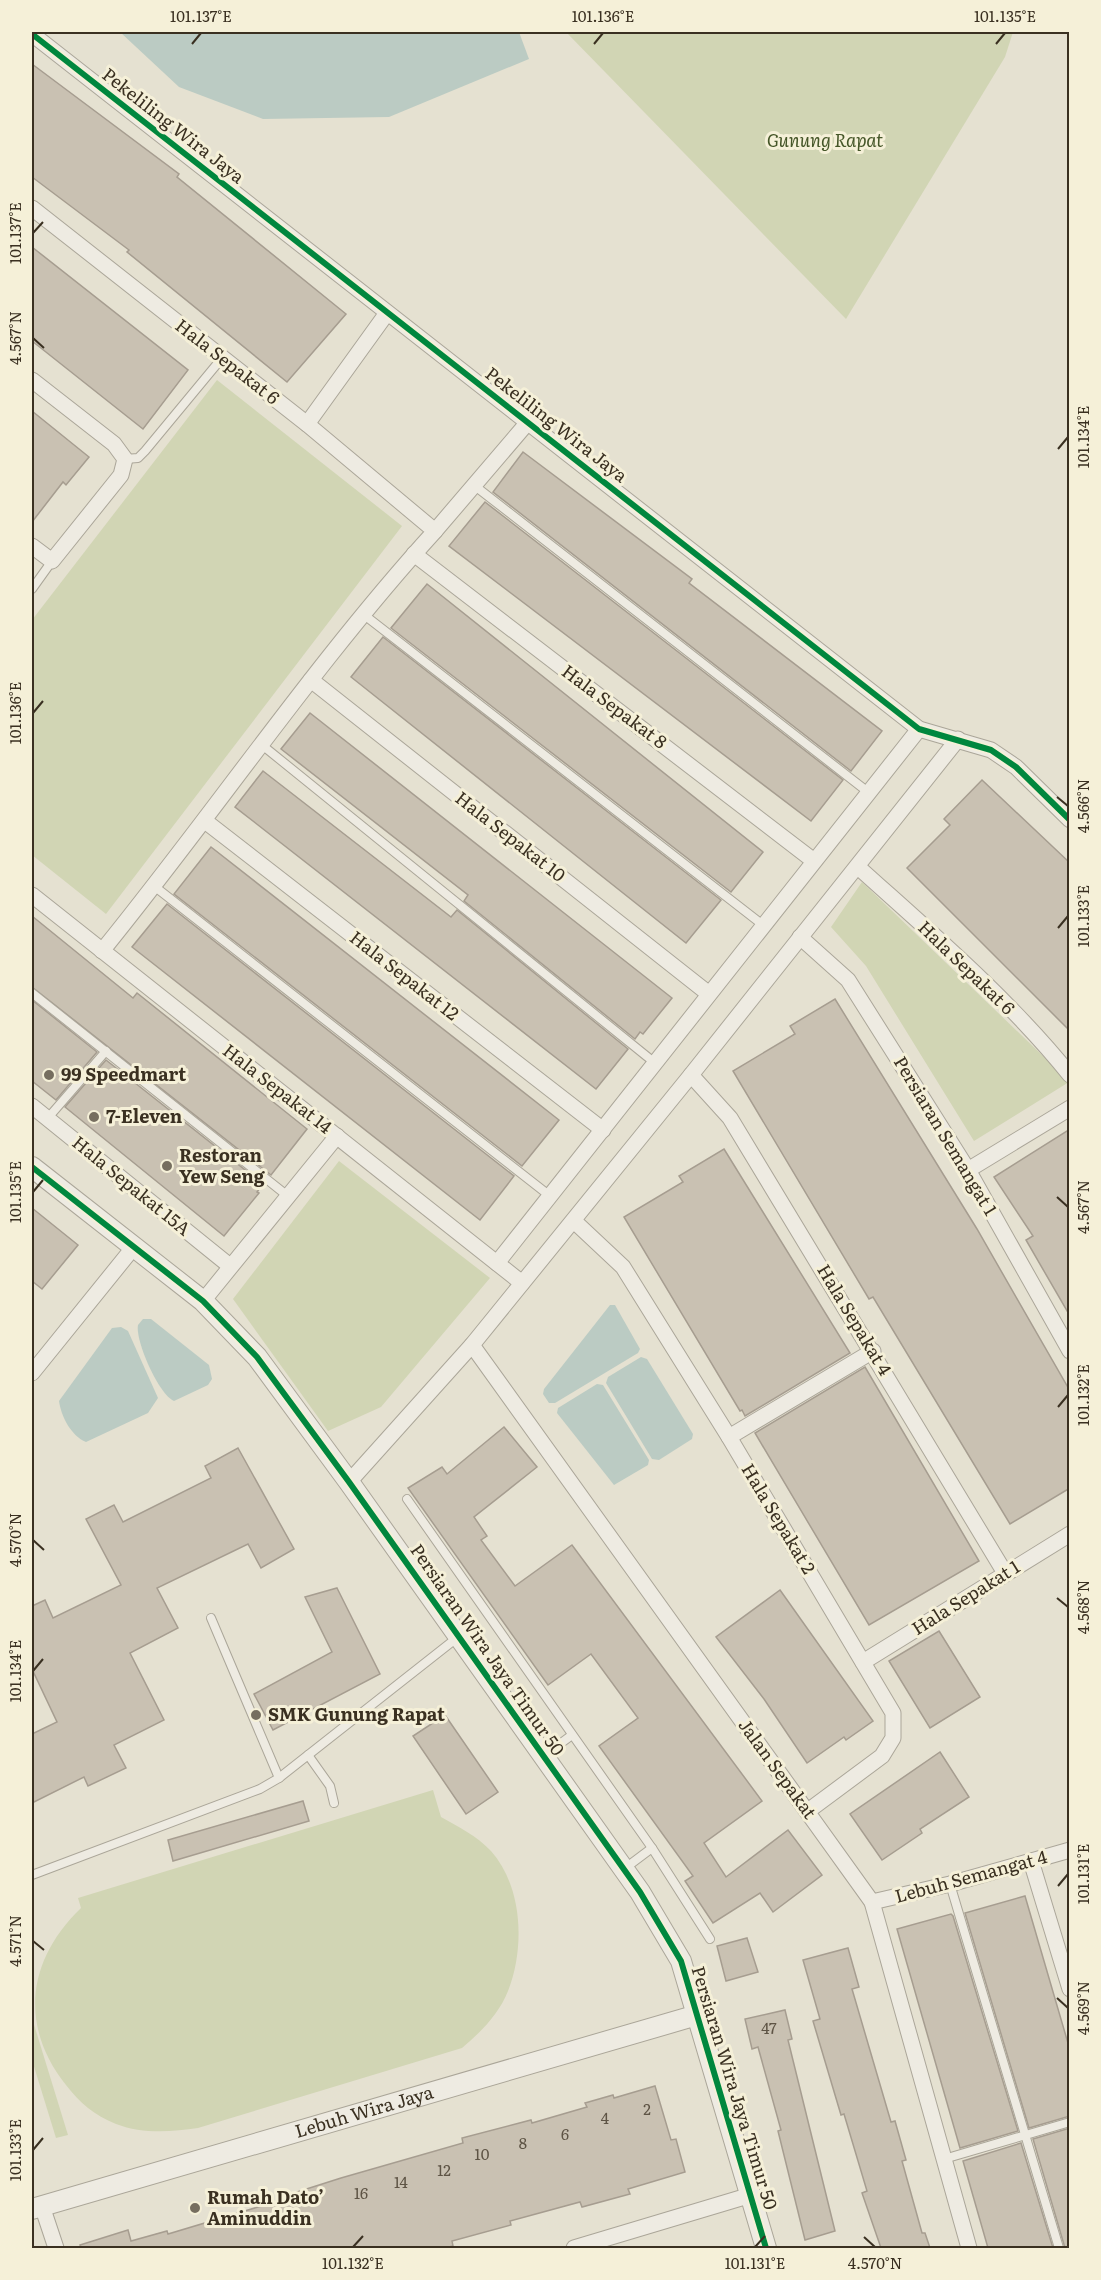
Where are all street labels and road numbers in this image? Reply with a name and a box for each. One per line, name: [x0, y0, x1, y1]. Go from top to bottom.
street label: Pekeliling Wira Jaya: [97, 61, 251, 189]
street label: Hala Sepakat 6: [170, 312, 286, 410]
street label: Pekeliling Wira Jaya: [480, 360, 634, 488]
street label: Hala Sepakat 8: [557, 657, 673, 754]
street label: Hala Sepakat 10: [450, 784, 572, 888]
street label: Hala Sepakat 6: [913, 914, 1022, 1020]
street label: Hala Sepakat 12: [344, 923, 465, 1026]
street label: Hala Sepakat 14: [217, 1036, 338, 1139]
street label: Persiaran Semangat 1: [888, 1050, 1005, 1220]
street label: Hala Sepakat 15A: [67, 1129, 197, 1241]
street label: Hala Sepakat 4: [811, 1258, 899, 1380]
street label: Hala Sepakat 2: [736, 1458, 823, 1579]
street label: Persiaran Wira Jaya Timur 50: [404, 1538, 572, 1761]
street label: Hala Sepakat 1: [906, 1553, 1025, 1641]
street label: Jalan Sepakat: [733, 1712, 824, 1824]
street label: Lebuh Semangat 4: [891, 1842, 1050, 1909]
street label: Persiaran Wira Jaya Timur 50: [685, 1962, 785, 2213]
street label: Lebuh Wira Jaya: [291, 2078, 436, 2144]

